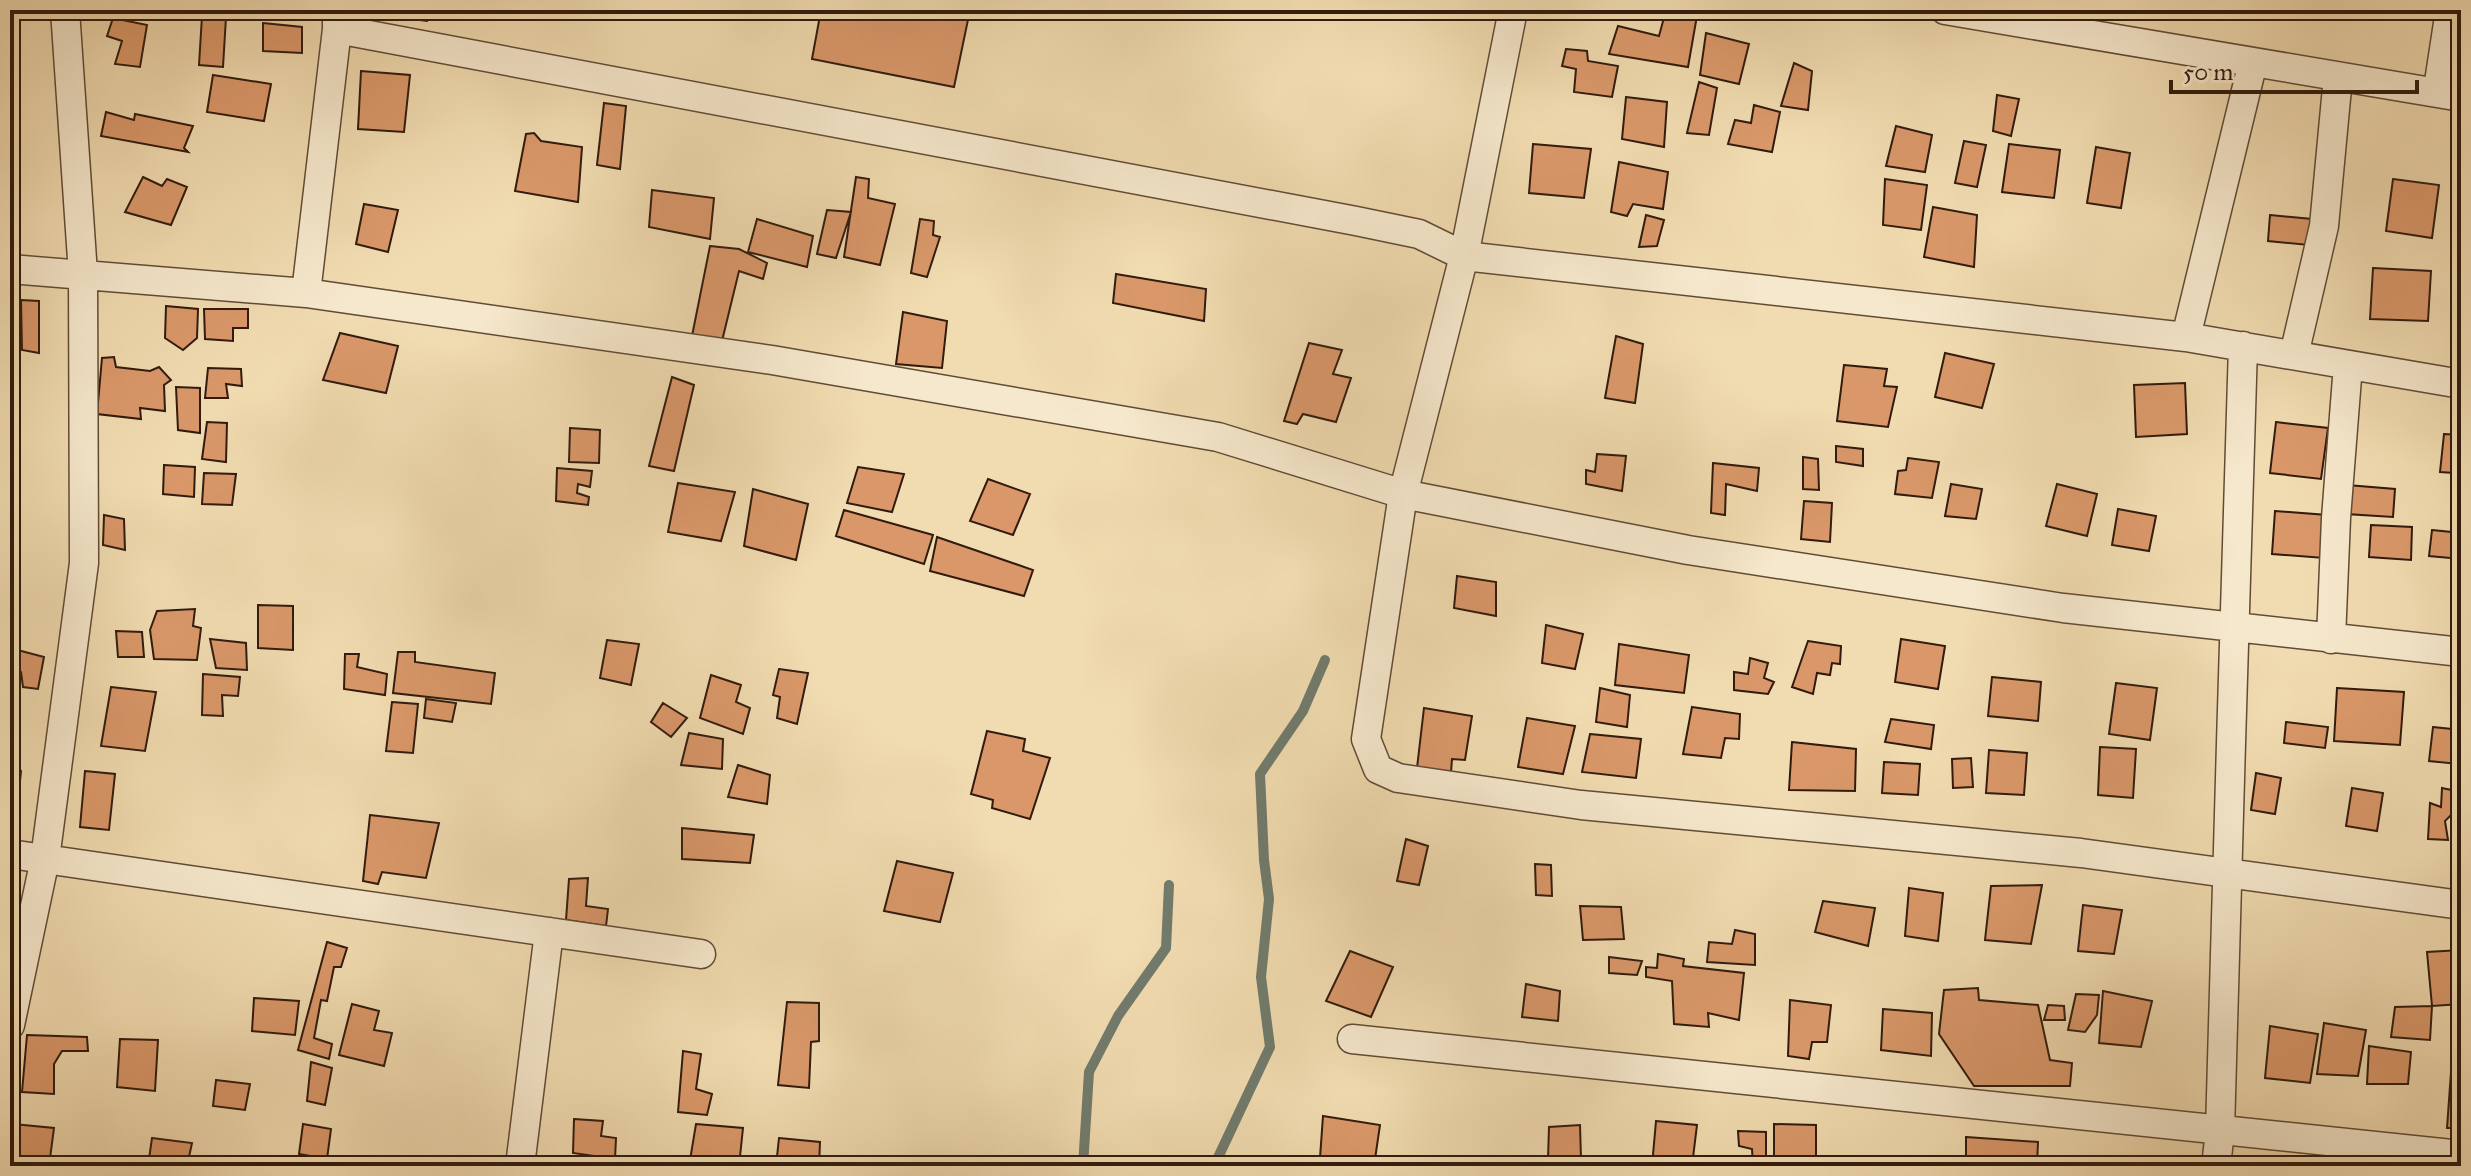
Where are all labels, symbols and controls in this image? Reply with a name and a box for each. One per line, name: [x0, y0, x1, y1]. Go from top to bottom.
scale bar: [2171, 44, 2417, 94]
text: 50 m: [2183, 57, 2233, 87]

